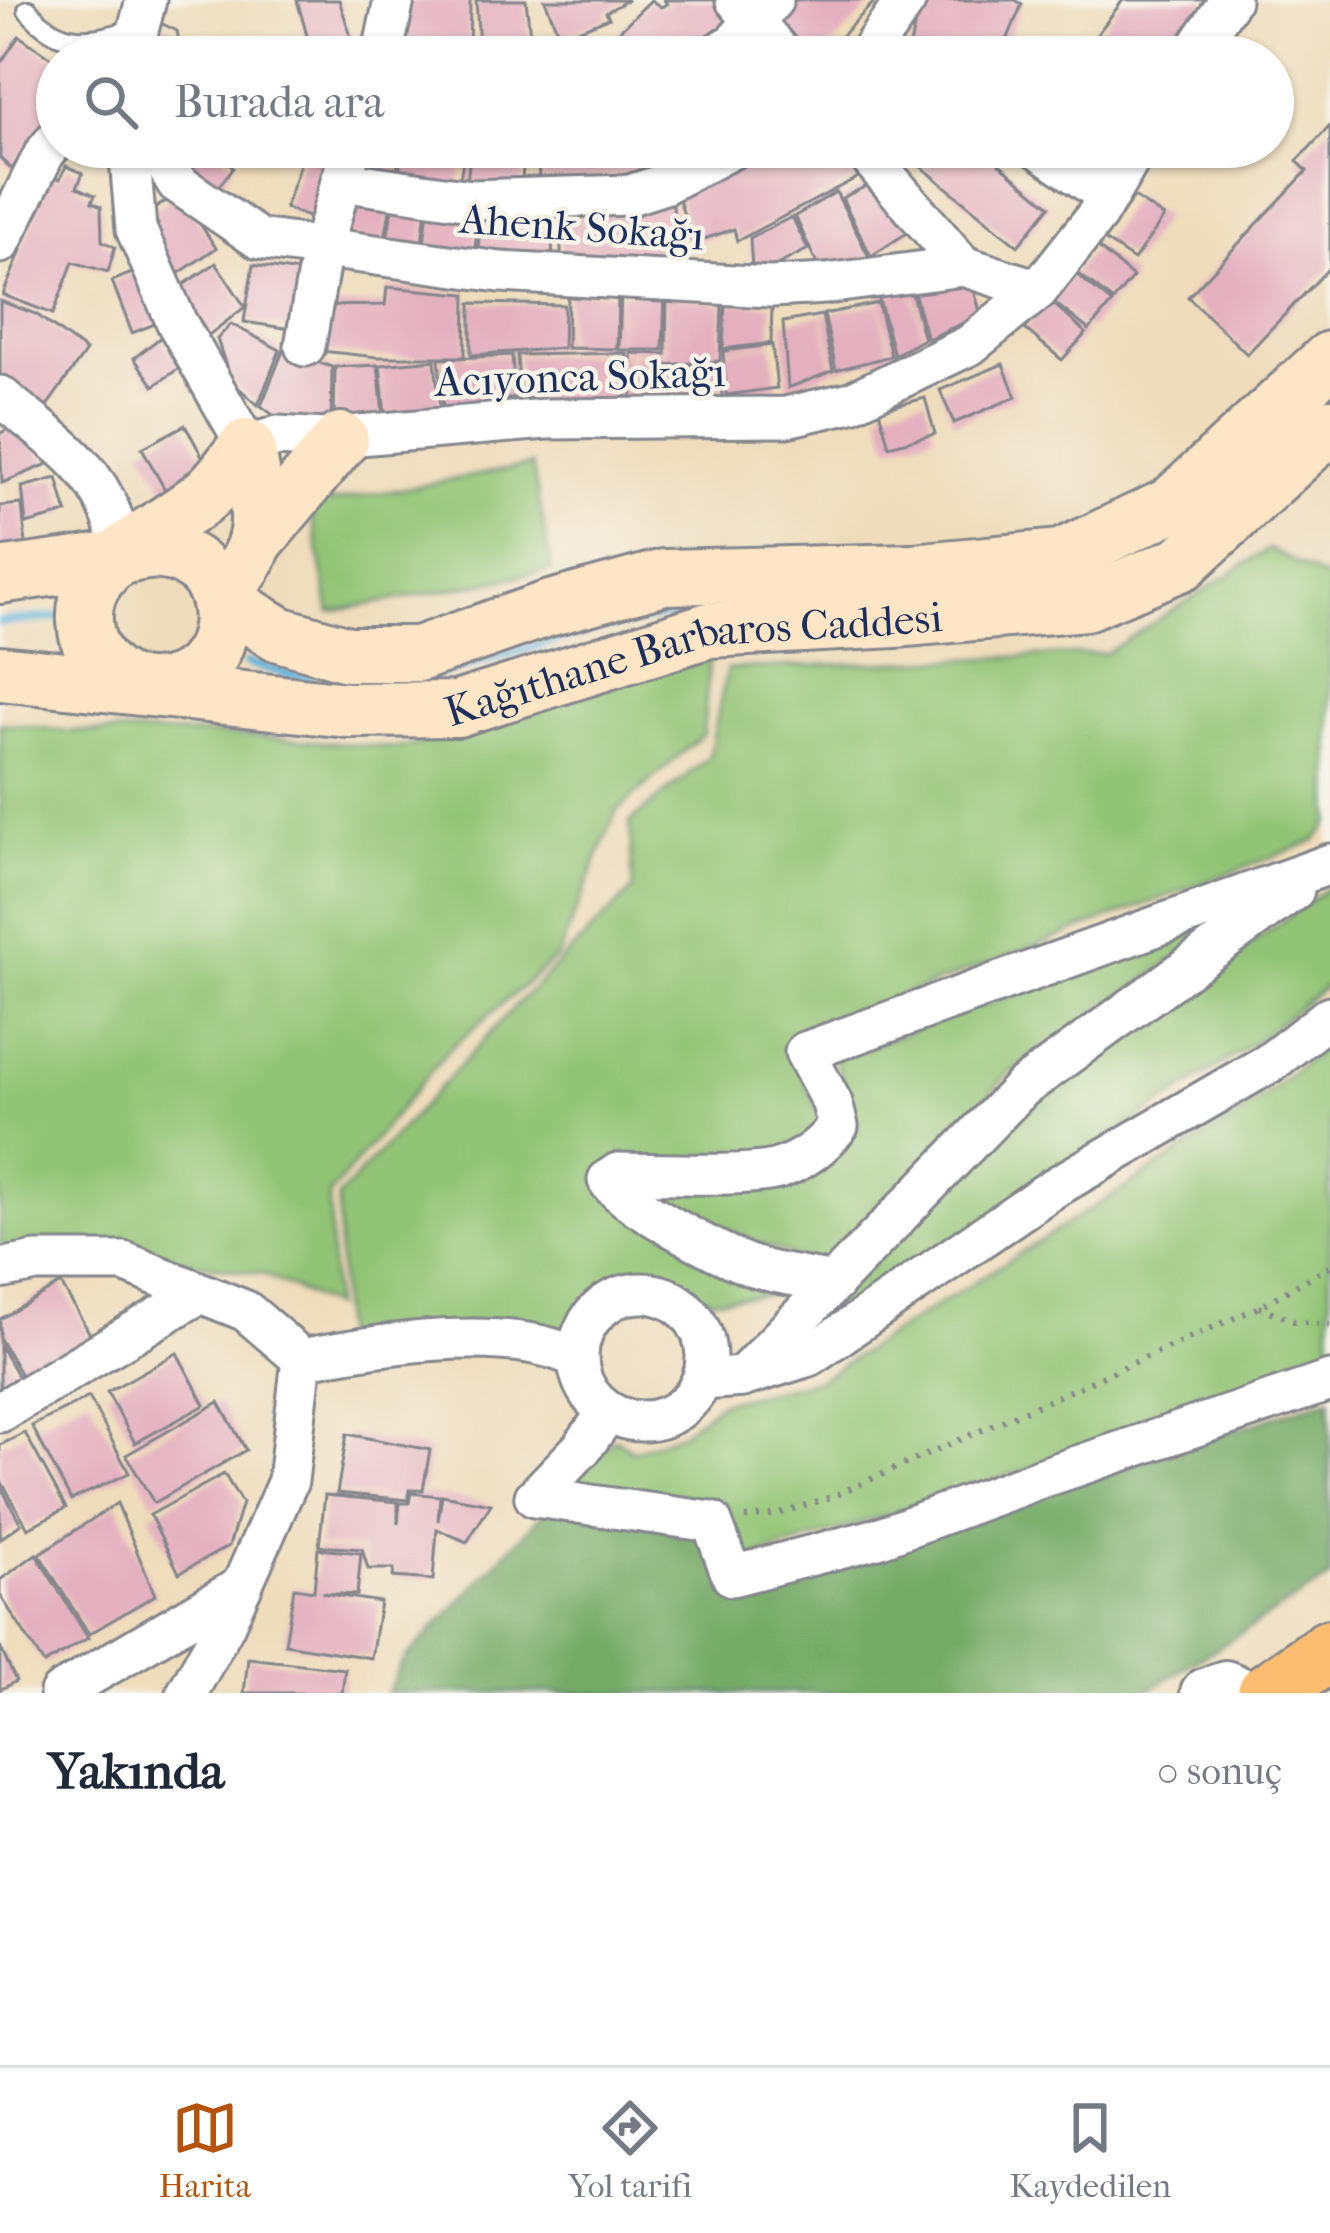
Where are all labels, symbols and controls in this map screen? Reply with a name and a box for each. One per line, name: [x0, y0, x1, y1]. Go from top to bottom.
search box: [36, 36, 1294, 168]
icon: search: [78, 69, 144, 135]
text: Burada ara: [174, 76, 384, 129]
street label: Ahenk Sokağı: [456, 194, 706, 260]
street label: Acıyonca Sokağı: [432, 348, 726, 407]
street label: Kağıthane Barbaros Caddesi: [439, 593, 944, 737]
text: Yakında: [48, 1741, 224, 1801]
text: 0 sonuç: [1157, 1748, 1282, 1794]
tab: Harita: [159, 2095, 251, 2206]
tab: Yol tarifi: [568, 2095, 692, 2206]
tab: Kaydedilen: [1009, 2095, 1171, 2206]

